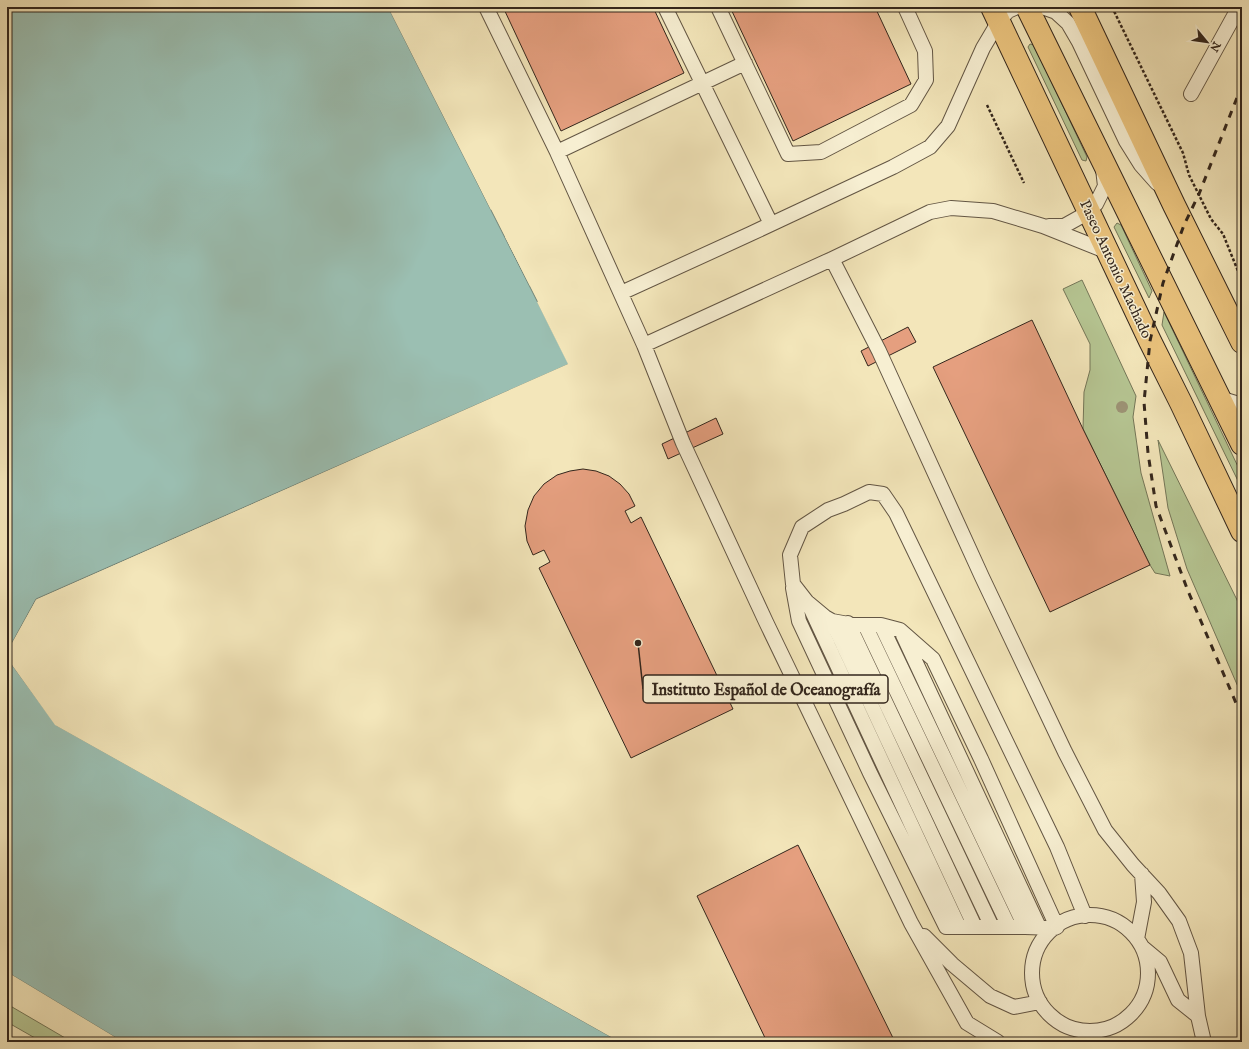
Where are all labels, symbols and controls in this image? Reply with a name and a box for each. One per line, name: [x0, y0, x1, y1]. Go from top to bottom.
north arrow: [1187, 22, 1227, 62]
text: N: [1206, 38, 1224, 54]
street label: Paseo Antonio Machado: [1075, 197, 1156, 342]
callout: Instituto Español de Oceanografía: [643, 675, 888, 703]
text: Instituto Español de Oceanografía: [652, 681, 881, 701]

